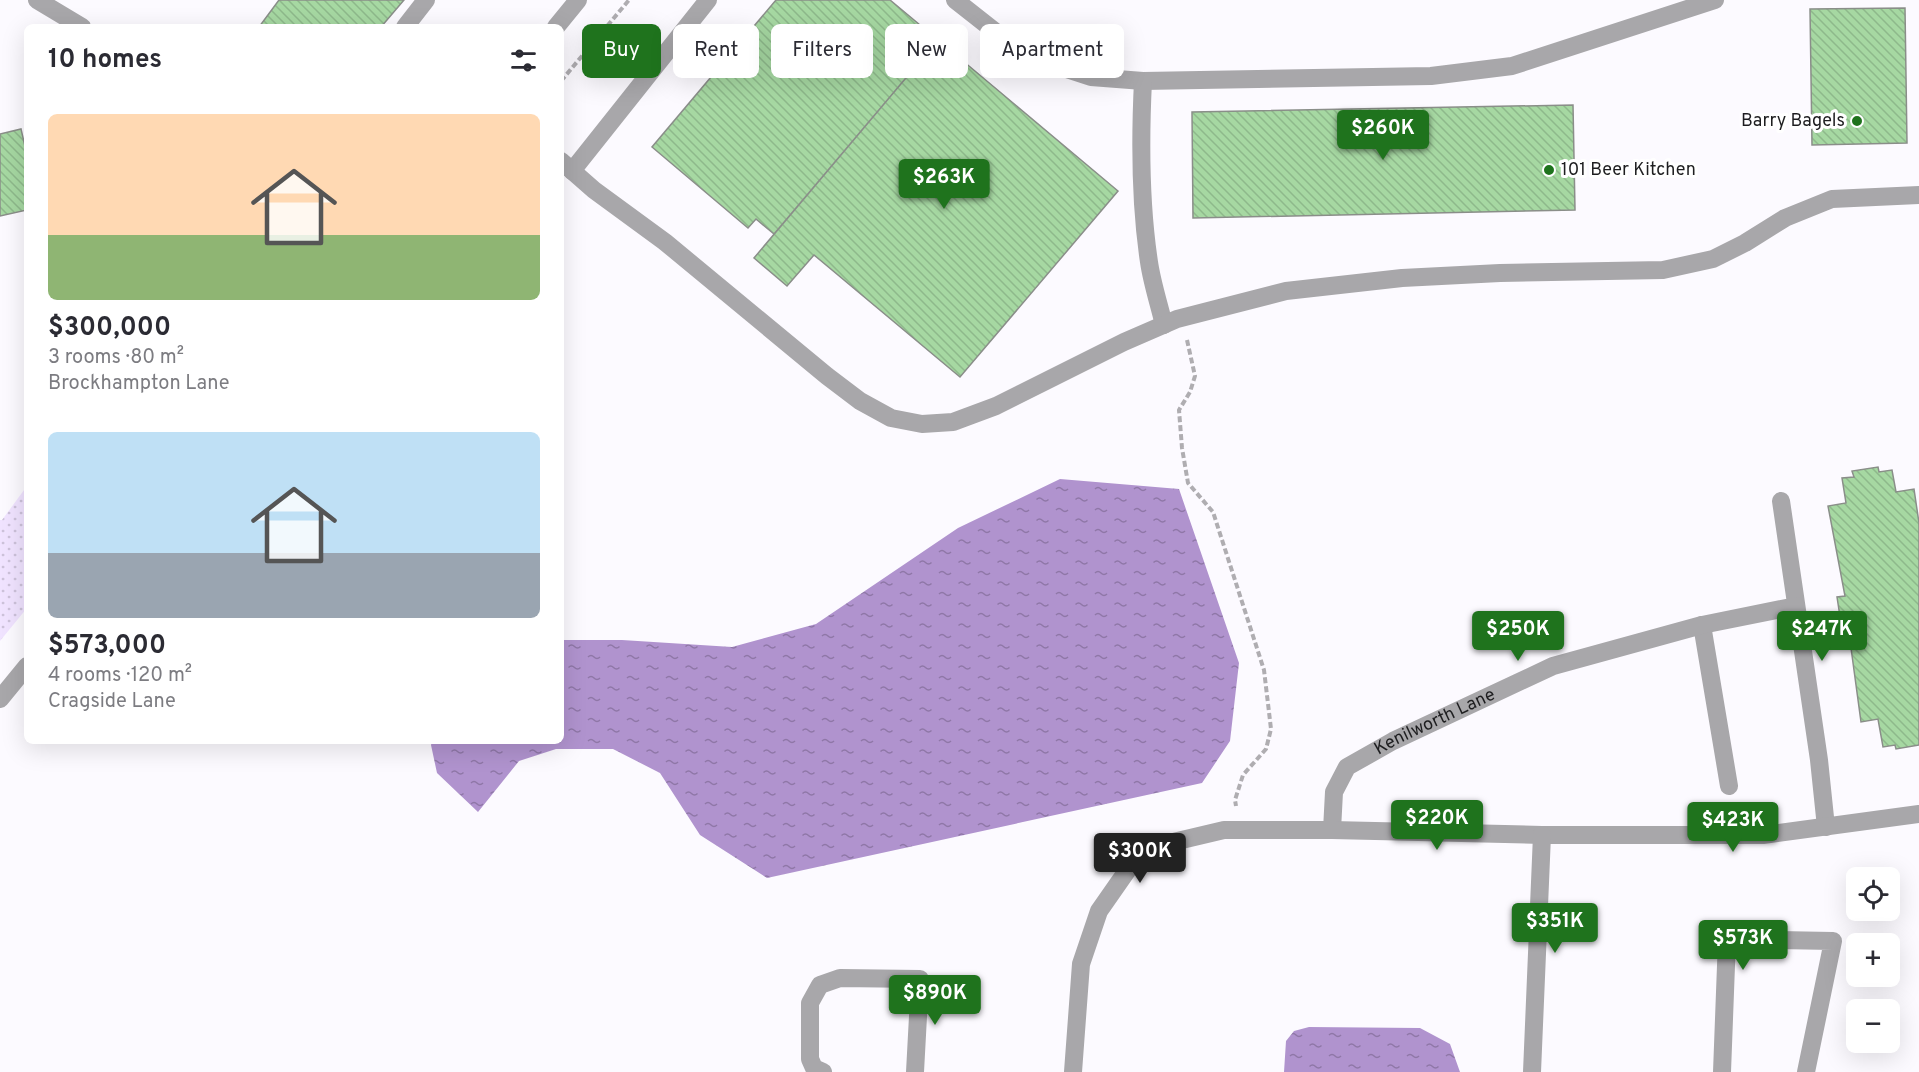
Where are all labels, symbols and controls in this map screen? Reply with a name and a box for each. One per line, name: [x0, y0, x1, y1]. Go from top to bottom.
chip: Buy: [582, 24, 661, 78]
chip: Rent: [673, 24, 759, 78]
chip: Filters: [771, 24, 873, 78]
chip: New: [885, 24, 968, 78]
chip: Apartment: [980, 24, 1124, 78]
text: 10 homes: [48, 44, 162, 77]
icon: filters: [507, 44, 540, 77]
pin: $260K: [1341, 110, 1425, 161]
place label: Barry Bagels: [1741, 110, 1845, 133]
marker: Barry Bagels: [1850, 114, 1864, 128]
text: $260K: [1351, 116, 1415, 142]
icon: home: [240, 153, 348, 261]
pin: $263K: [902, 159, 986, 210]
place label: 101 Beer Kitchen: [1561, 159, 1696, 182]
marker: 101 Beer Kitchen: [1542, 163, 1556, 177]
text: $263K: [913, 165, 975, 191]
text: $300,000: [48, 312, 171, 345]
text: 3 rooms · 80 m²: [48, 345, 184, 371]
text: Brockhampton Lane: [48, 371, 230, 397]
icon: home: [240, 471, 348, 579]
pin: $250K: [1476, 611, 1560, 662]
pin: $247K: [1780, 611, 1864, 662]
text: $250K: [1486, 617, 1550, 643]
text: $247K: [1791, 617, 1853, 643]
text: $573,000: [48, 630, 166, 663]
text: 4 rooms · 120 m²: [48, 663, 192, 689]
street label: Kenilworth Lane: [1370, 683, 1499, 761]
text: Cragside Lane: [48, 689, 176, 715]
pin: $220K: [1395, 800, 1479, 851]
pin: $423K: [1691, 802, 1775, 853]
text: $220K: [1405, 806, 1469, 832]
text: $423K: [1701, 808, 1765, 834]
pin: $300K: [1098, 833, 1182, 884]
text: $300K: [1108, 839, 1172, 865]
map controls: [1846, 867, 1900, 1053]
button: locate: [1846, 867, 1900, 921]
pin: $351K: [1513, 903, 1597, 954]
text: $351K: [1526, 909, 1584, 935]
pin: $573K: [1701, 920, 1785, 971]
text: $573K: [1713, 926, 1773, 952]
button: +: [1846, 933, 1900, 987]
pin: $890K: [893, 975, 977, 1026]
text: $890K: [903, 981, 967, 1007]
button: −: [1846, 999, 1900, 1053]

